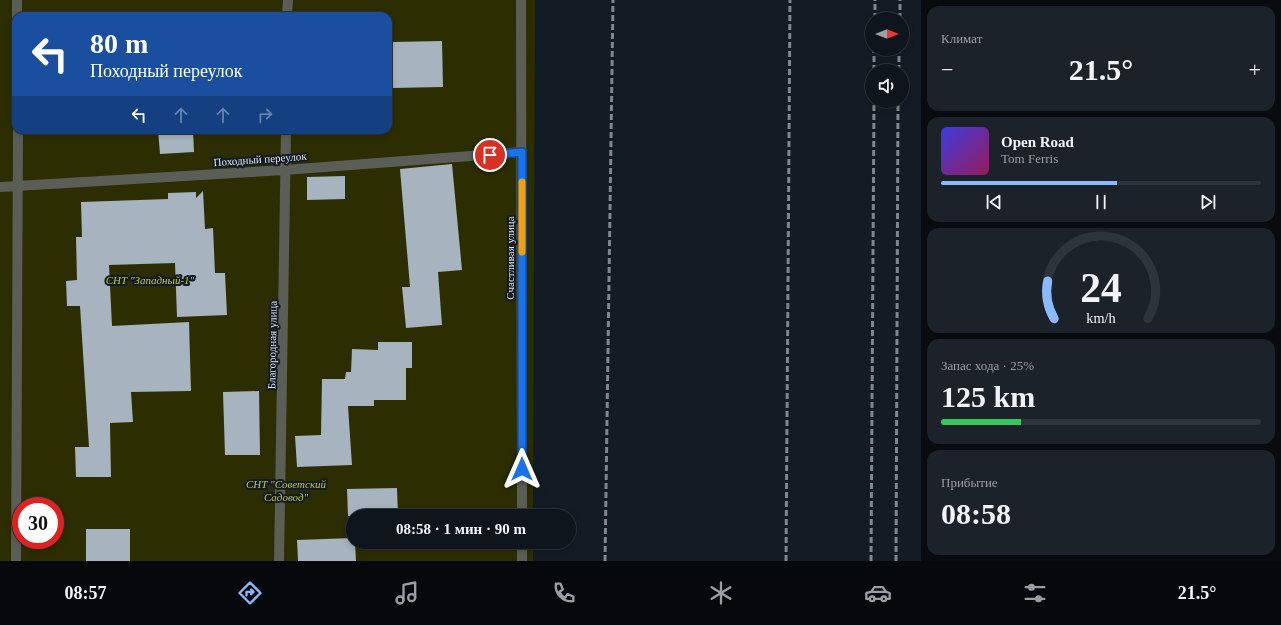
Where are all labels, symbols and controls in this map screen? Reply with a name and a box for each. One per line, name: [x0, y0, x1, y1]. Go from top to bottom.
north arrow: [865, 12, 909, 56]
map controls: [865, 12, 909, 108]
icon: left: [24, 28, 76, 80]
text: 80 m: [90, 28, 148, 59]
text: Климат: [941, 31, 982, 46]
text: 21.5°: [1069, 53, 1133, 86]
text: −: [941, 57, 953, 82]
text: +: [1249, 57, 1261, 82]
text: Походный переулок: [90, 61, 242, 81]
button: sound: [865, 64, 909, 108]
icon: left: [128, 104, 150, 126]
icon: ahead: [170, 104, 192, 126]
icon: ahead: [212, 104, 234, 126]
icon: right: [254, 104, 276, 126]
text: Open Road: [1001, 134, 1074, 150]
pin: [473, 138, 507, 172]
icon: arrive: [479, 144, 501, 166]
street label: Походный переулок: [213, 150, 308, 168]
text: Tom Ferris: [1001, 151, 1058, 166]
icon: previous: [983, 191, 1005, 213]
icon: pause: [1090, 191, 1112, 213]
icon: next: [1197, 191, 1219, 213]
street label: Счастливая улица: [504, 216, 516, 300]
text: 24: [1080, 264, 1122, 310]
park label: СНТ "Западный-1": [106, 274, 195, 286]
street label: Благородная улица: [265, 301, 279, 389]
text: km/h: [1086, 309, 1116, 325]
text: Запас хода · 25%: [941, 358, 1034, 373]
text: 125 km: [941, 380, 1035, 413]
position arrow: [501, 448, 543, 490]
text: Прибытие: [941, 475, 998, 490]
park label: СНТ "Советский Садовод": [246, 478, 327, 503]
speed limit sign: 30: [12, 497, 64, 549]
text: 08:58: [941, 497, 1011, 530]
text: 08:58 · 1 мин · 90 m: [396, 521, 526, 537]
icon: directions: [236, 579, 264, 607]
icon: music: [393, 579, 421, 607]
icon: phone: [550, 579, 578, 607]
icon: climate: [707, 579, 735, 607]
icon: car: [864, 579, 892, 607]
icon: filters: [1021, 579, 1049, 607]
text: 08:57: [65, 583, 107, 603]
text: 21.5°: [1178, 583, 1216, 603]

